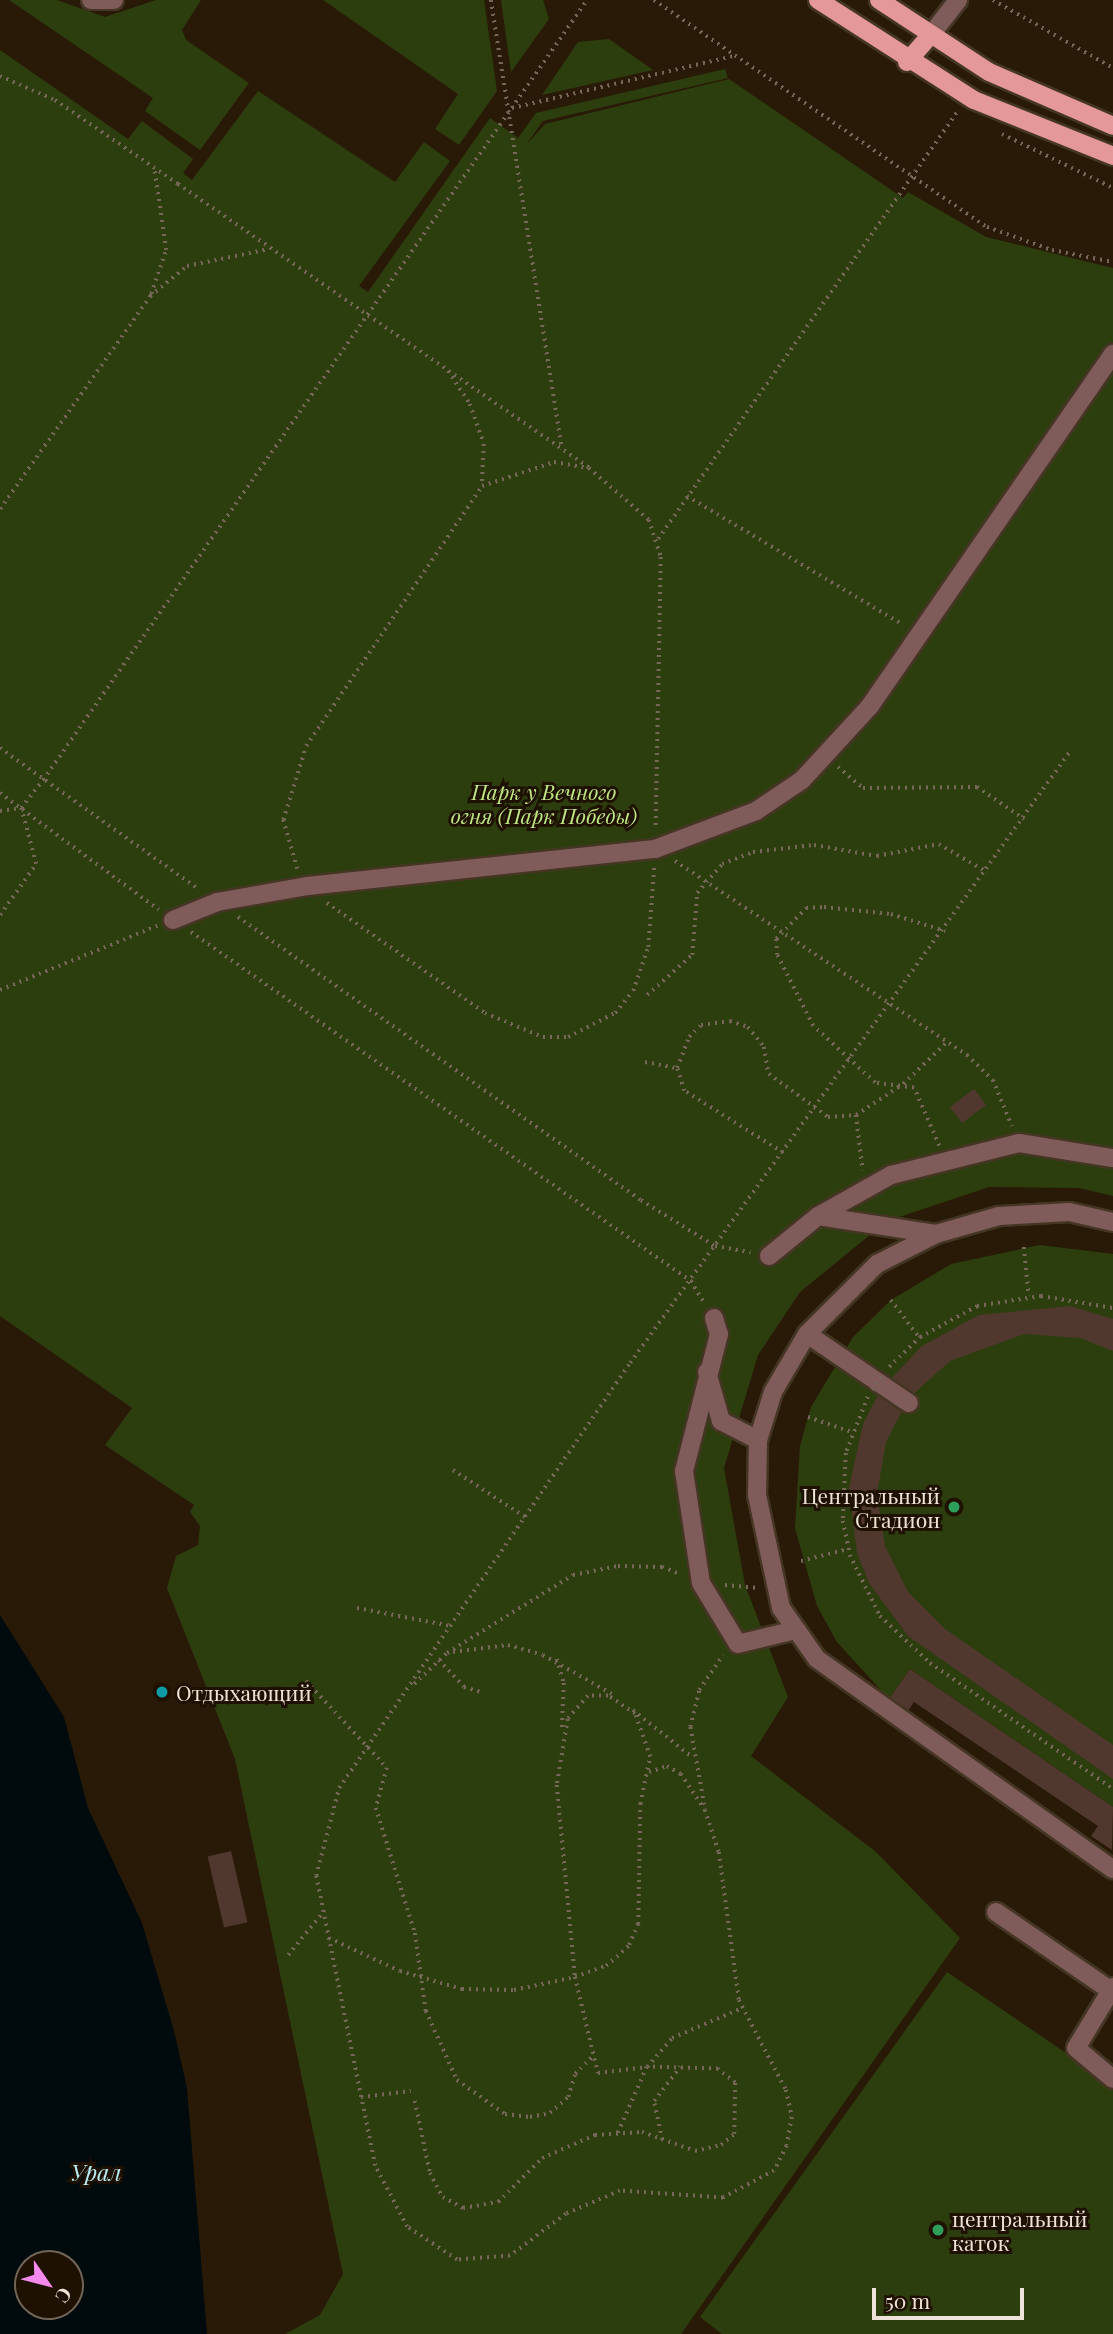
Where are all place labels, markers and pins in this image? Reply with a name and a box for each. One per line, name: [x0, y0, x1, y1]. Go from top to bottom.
place label: Центральный Стадион: [802, 1482, 940, 1532]
marker: Центральный Стадион: [946, 1499, 962, 1515]
place label: Отдыхающий: [176, 1679, 312, 1705]
marker: Отдыхающий: [154, 1684, 170, 1700]
place label: центральный каток: [952, 2205, 1087, 2255]
marker: центральный каток: [930, 2222, 946, 2238]

